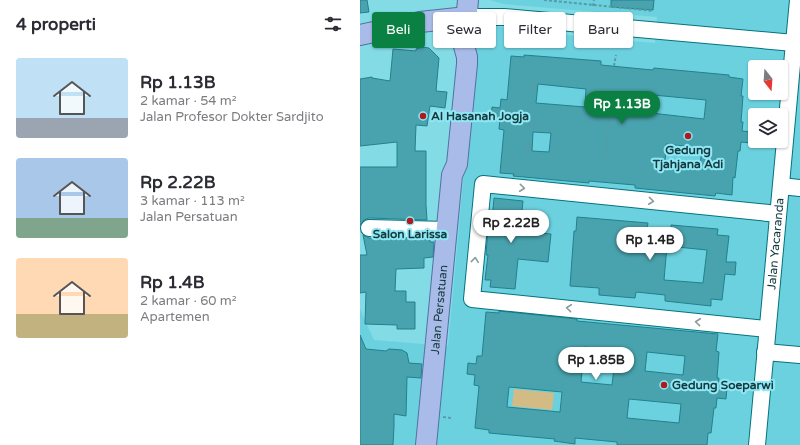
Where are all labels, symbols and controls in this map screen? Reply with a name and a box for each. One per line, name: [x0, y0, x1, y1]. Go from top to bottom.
chip: Beli: [372, 12, 425, 48]
chip: Sewa: [433, 12, 496, 48]
chip: Filter: [504, 12, 566, 48]
chip: Baru: [574, 12, 633, 48]
icon: filters: [322, 13, 344, 35]
text: 4 properti: [16, 14, 96, 35]
north arrow: [748, 60, 788, 100]
map controls: [748, 60, 788, 148]
text: Rp 1.13B: [140, 72, 215, 93]
icon: home: [48, 74, 96, 122]
pin: Rp 1.13B: [581, 91, 663, 125]
text: 2 kamar · 54 m²: [140, 93, 237, 109]
text: Rp 1.13B: [593, 96, 651, 112]
button: layers: [748, 108, 788, 148]
text: Jalan Profesor Dokter Sardjito: [140, 109, 324, 125]
place label: Al Hasanah Jogja: [431, 109, 529, 124]
marker: Al Hasanah Jogja: [418, 111, 428, 121]
marker: Gedung Tjahjana Adi: [683, 131, 693, 141]
place label: Gedung Tjahjana Adi: [652, 143, 723, 172]
text: Rp 2.22B: [140, 172, 215, 193]
icon: home: [48, 174, 96, 222]
one-way arrow: [519, 183, 525, 192]
text: 3 kamar · 113 m²: [140, 193, 245, 209]
one-way arrow: [648, 196, 654, 205]
street label: Jalan Yacaranda: [764, 197, 787, 290]
text: Jalan Persatuan: [140, 209, 238, 225]
pin: Rp 2.22B: [470, 210, 552, 244]
text: Rp 2.22B: [482, 215, 540, 231]
marker: Salon Larissa: [405, 216, 415, 226]
place label: Salon Larissa: [373, 227, 447, 241]
pin: Rp 1.4B: [613, 227, 687, 261]
text: Rp 1.4B: [625, 232, 675, 248]
one-way arrow: [471, 257, 480, 263]
street label: Jalan Persatuan: [428, 264, 450, 355]
text: Rp 1.4B: [140, 272, 204, 293]
icon: home: [48, 274, 96, 322]
text: 2 kamar · 60 m²: [140, 293, 237, 309]
one-way arrow: [566, 304, 572, 313]
text: Apartemen: [140, 309, 210, 325]
one-way arrow: [695, 317, 701, 326]
pin: Rp 1.85B: [555, 347, 637, 381]
text: Rp 1.85B: [567, 352, 625, 368]
place label: Gedung Soeparwi: [672, 378, 774, 393]
marker: Gedung Soeparwi: [659, 380, 669, 390]

